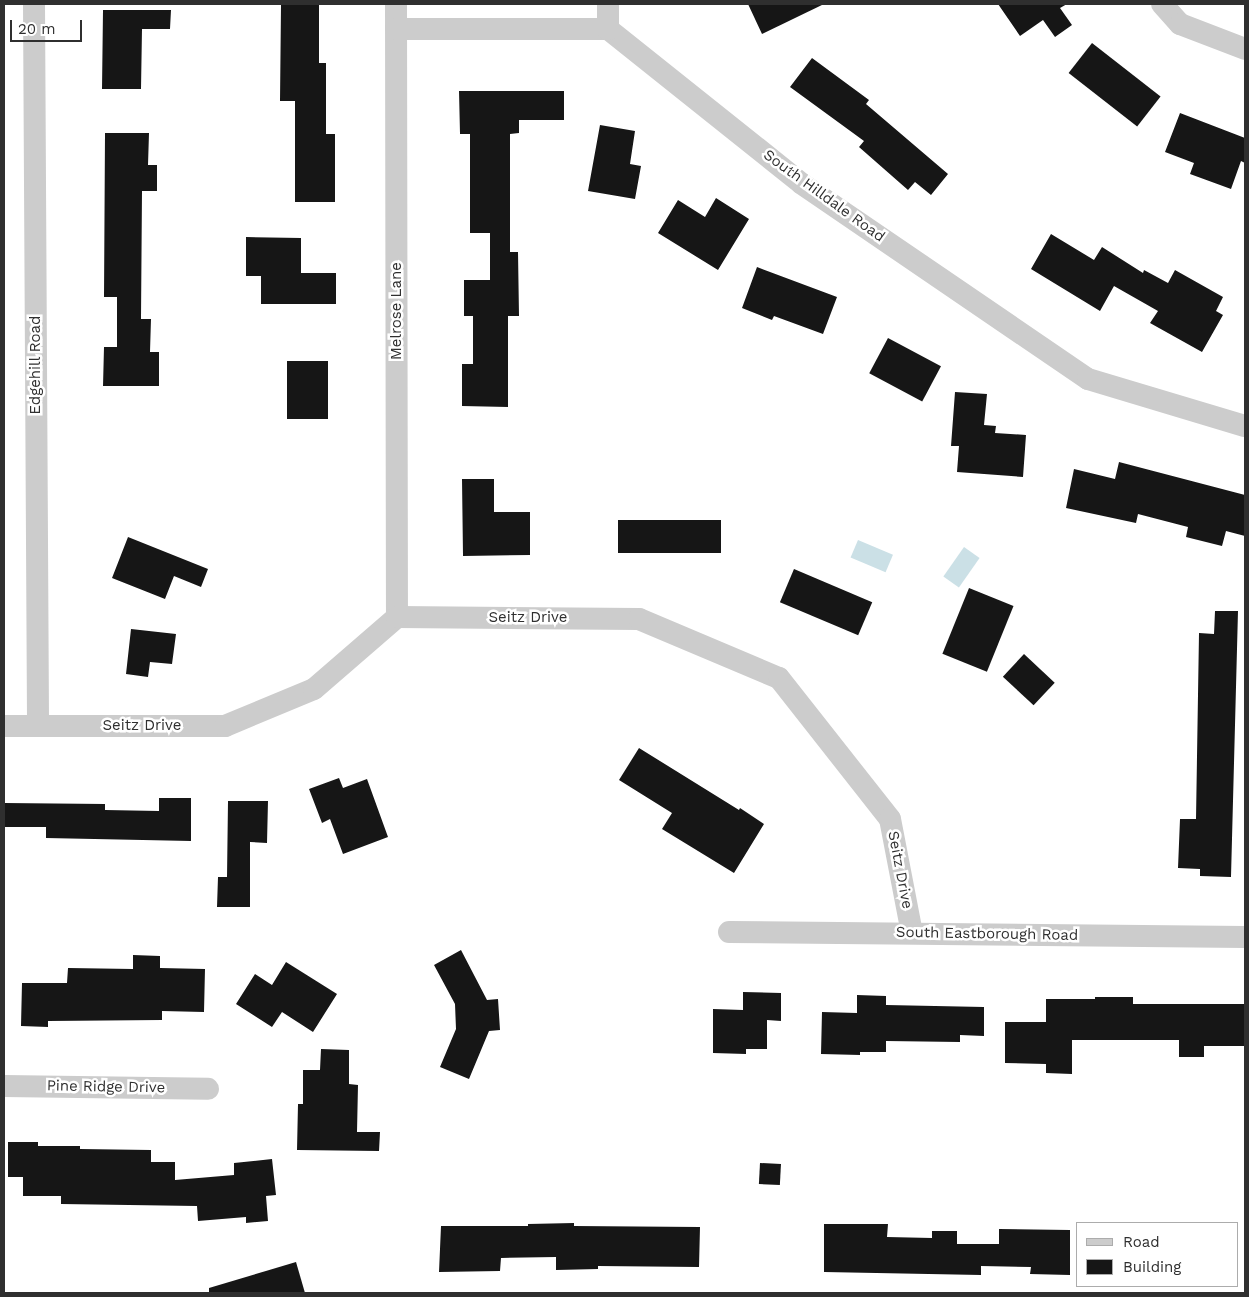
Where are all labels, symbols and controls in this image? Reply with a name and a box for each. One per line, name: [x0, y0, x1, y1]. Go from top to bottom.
scale bar: [12, 10, 85, 42]
text: 20 m: [18, 20, 56, 38]
street label: South Hilldale Road: [760, 146, 888, 246]
street label: Melrose Lane: [388, 262, 406, 360]
street label: Edgehill Road: [27, 315, 45, 415]
street label: Seitz Drive: [489, 609, 567, 627]
street label: Seitz Drive: [103, 717, 181, 735]
street label: Seitz Drive: [884, 830, 916, 910]
street label: South Eastborough Road: [896, 923, 1078, 945]
street label: Pine Ridge Drive: [47, 1077, 165, 1097]
legend: [1076, 1222, 1239, 1287]
text: Road: [1123, 1233, 1160, 1251]
text: Building: [1123, 1258, 1181, 1276]

